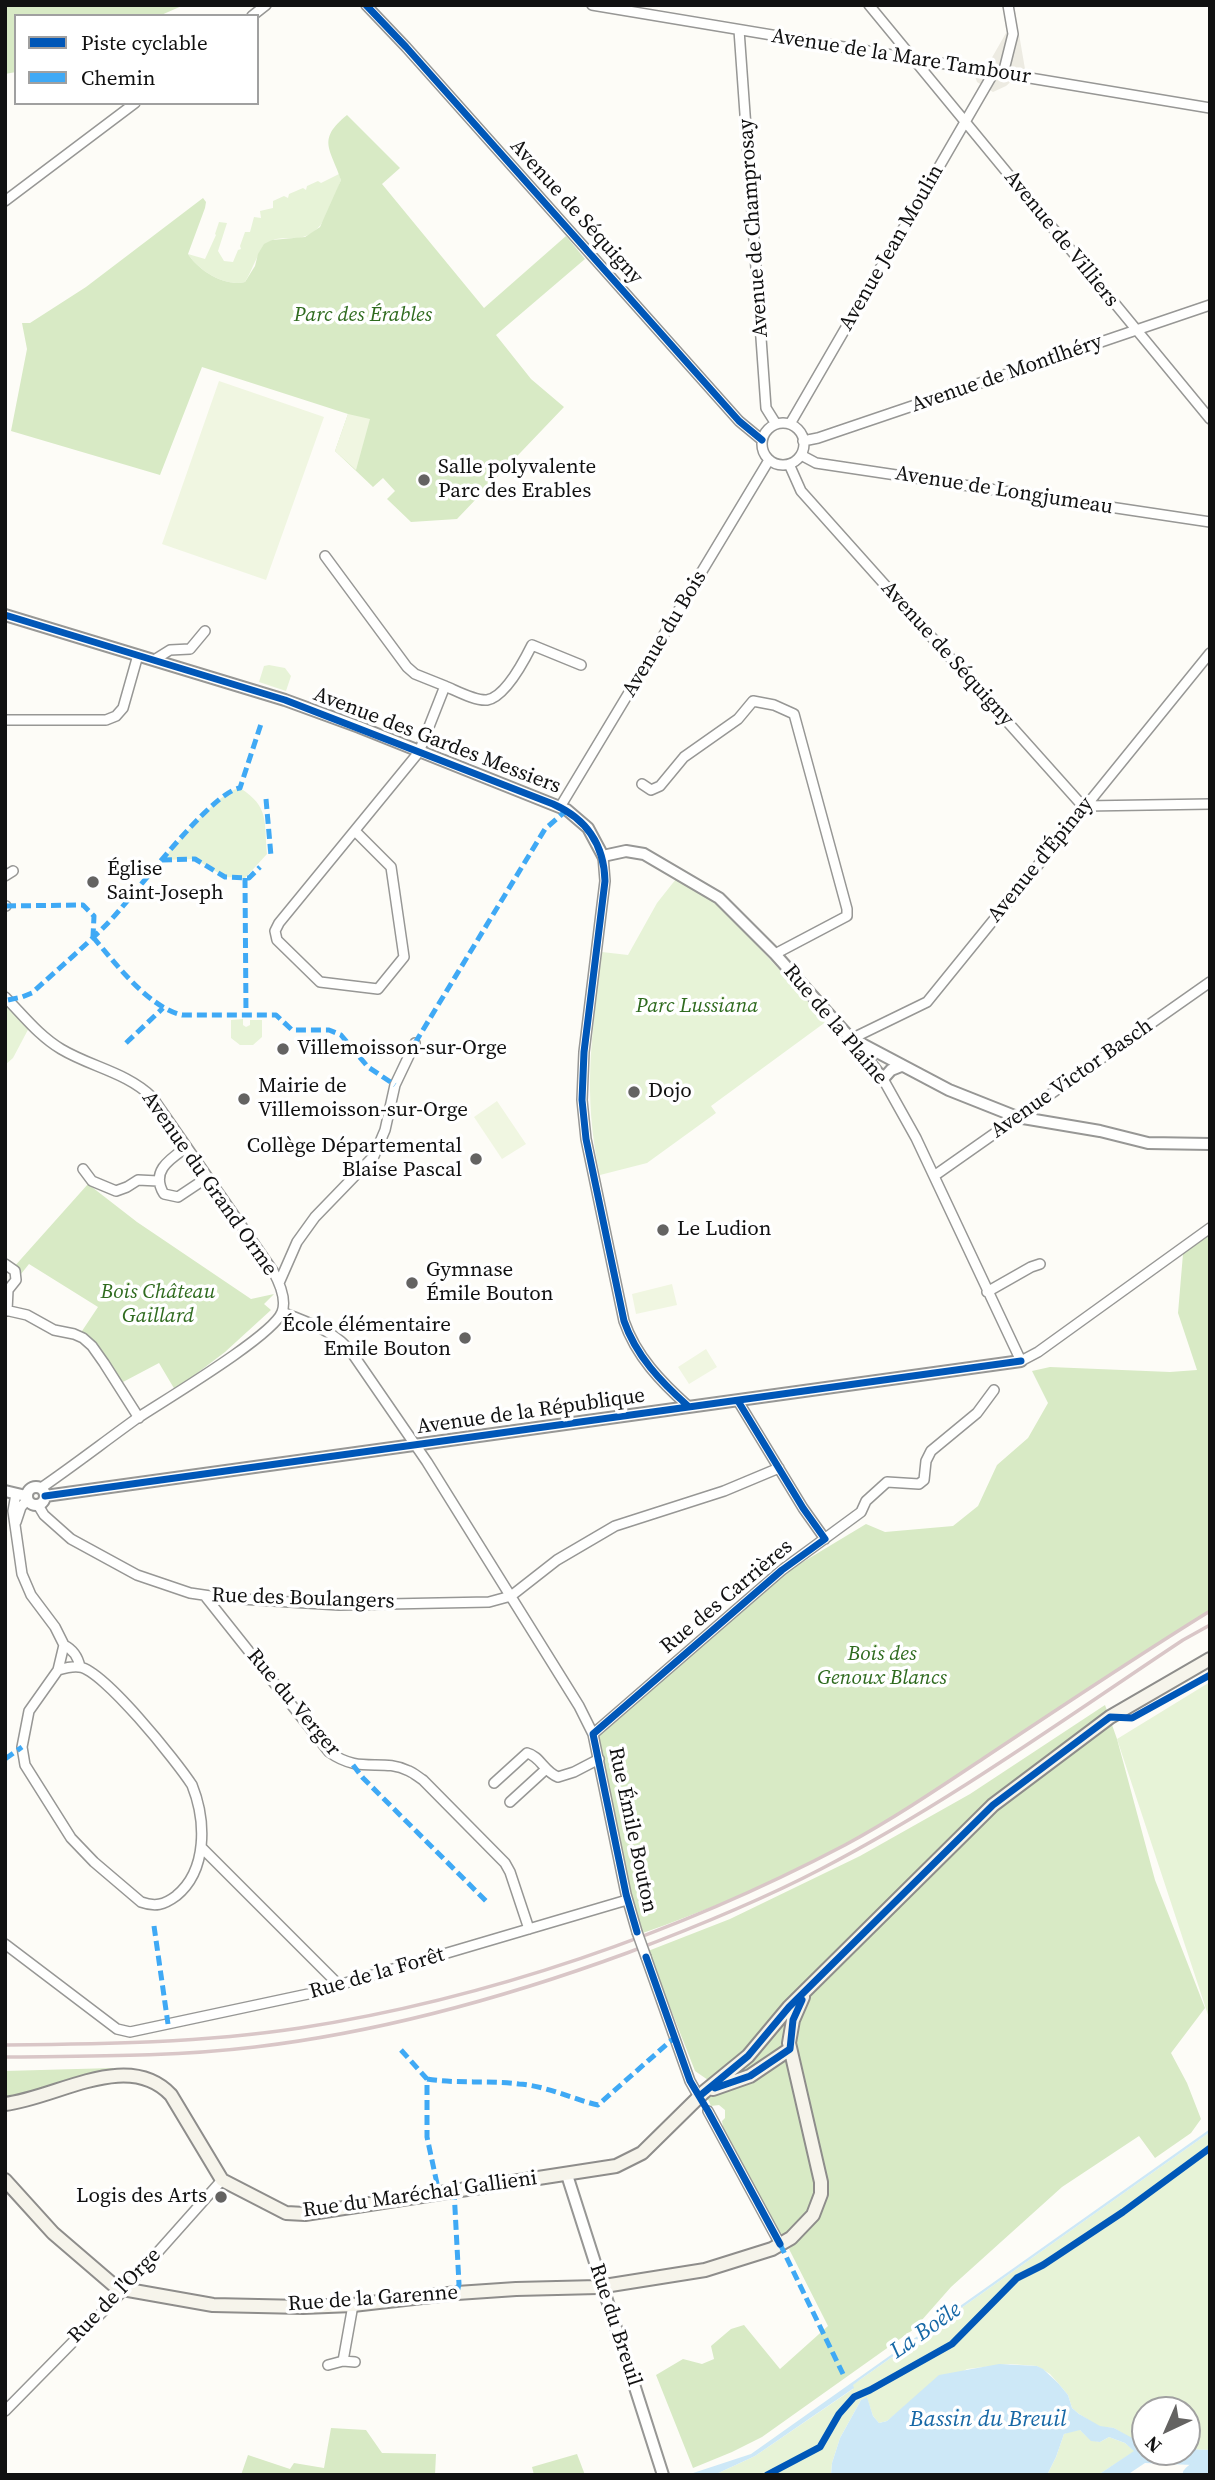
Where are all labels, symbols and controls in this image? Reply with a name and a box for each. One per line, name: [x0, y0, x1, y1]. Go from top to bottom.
legend: [14, 14, 259, 105]
street label: Avenue de la Mare Tambour: [770, 24, 1032, 90]
text: Piste cyclable: [81, 28, 208, 57]
text: Chemin: [81, 63, 156, 92]
street label: Avenue de Champrosay: [734, 118, 774, 338]
street label: Avenue de Séquigny: [504, 134, 648, 290]
street label: Avenue Jean Moulin: [834, 161, 950, 335]
street label: Avenue de Villiers: [998, 166, 1124, 312]
park label: Parc des Érables: [294, 303, 432, 329]
street label: Avenue de Montlhéry: [908, 329, 1106, 419]
place label: Salle polyvalente Parc des Erables: [438, 455, 596, 505]
street label: Avenue de Longjumeau: [893, 461, 1115, 521]
marker: Salle polyvalente Parc des Erables: [416, 472, 432, 488]
street label: Avenue du Bois: [617, 566, 713, 702]
street label: Avenue de Séquigny: [875, 576, 1019, 732]
street label: Avenue des Gardes Messiers: [310, 682, 564, 800]
street label: Avenue d'Épinay: [983, 792, 1099, 928]
place label: Église Saint-Joseph: [107, 857, 224, 907]
marker: Église Saint-Joseph: [85, 874, 101, 890]
street label: Rue de la Plaine: [777, 960, 893, 1090]
park label: Parc Lussiana: [636, 994, 758, 1020]
street label: Avenue Victor Basch: [986, 1014, 1158, 1144]
place label: Villemoisson-sur-Orge: [297, 1036, 507, 1062]
marker: Villemoisson-sur-Orge: [275, 1041, 291, 1057]
place label: Mairie de Villemoisson-sur-Orge: [258, 1074, 468, 1124]
place label: Dojo: [648, 1079, 692, 1105]
marker: Dojo: [626, 1084, 642, 1100]
street label: Avenue du Grand Orme: [136, 1087, 282, 1281]
marker: Mairie de Villemoisson-sur-Orge: [236, 1091, 252, 1107]
place label: Collège Départemental Blaise Pascal: [247, 1134, 462, 1184]
marker: Collège Départemental Blaise Pascal: [468, 1151, 484, 1167]
place label: Le Ludion: [677, 1217, 772, 1243]
marker: Le Ludion: [655, 1222, 671, 1238]
place label: Gymnase Émile Bouton: [426, 1258, 554, 1308]
marker: Gymnase Émile Bouton: [404, 1275, 420, 1291]
park label: Bois Château Gaillard: [101, 1280, 215, 1330]
place label: École élémentaire Emile Bouton: [282, 1313, 451, 1363]
marker: École élémentaire Emile Bouton: [457, 1330, 473, 1346]
street label: Avenue de la République: [415, 1384, 647, 1440]
street label: Rue des Carrières: [656, 1534, 798, 1660]
street label: Rue des Boulangers: [211, 1583, 395, 1615]
park label: Bois des Genoux Blancs: [817, 1642, 947, 1692]
street label: Rue du Verger: [241, 1644, 345, 1762]
street label: Rue Émile Bouton: [602, 1745, 662, 1915]
street label: Rue de la Forêt: [307, 1943, 447, 2005]
street label: Rue du Maréchal Gallieni: [301, 2166, 539, 2224]
place label: Logis des Arts: [76, 2184, 207, 2210]
marker: Logis des Arts: [213, 2189, 229, 2205]
street label: Rue de l'Orge: [63, 2243, 167, 2349]
street label: Rue du Breuil: [583, 2261, 647, 2389]
street label: Rue de la Garenne: [287, 2280, 459, 2318]
water label: La Boële: [885, 2297, 967, 2365]
north arrow: [1131, 2396, 1201, 2466]
water label: Bassin du Breuil: [910, 2406, 1066, 2434]
text: N: [1139, 2431, 1167, 2459]

